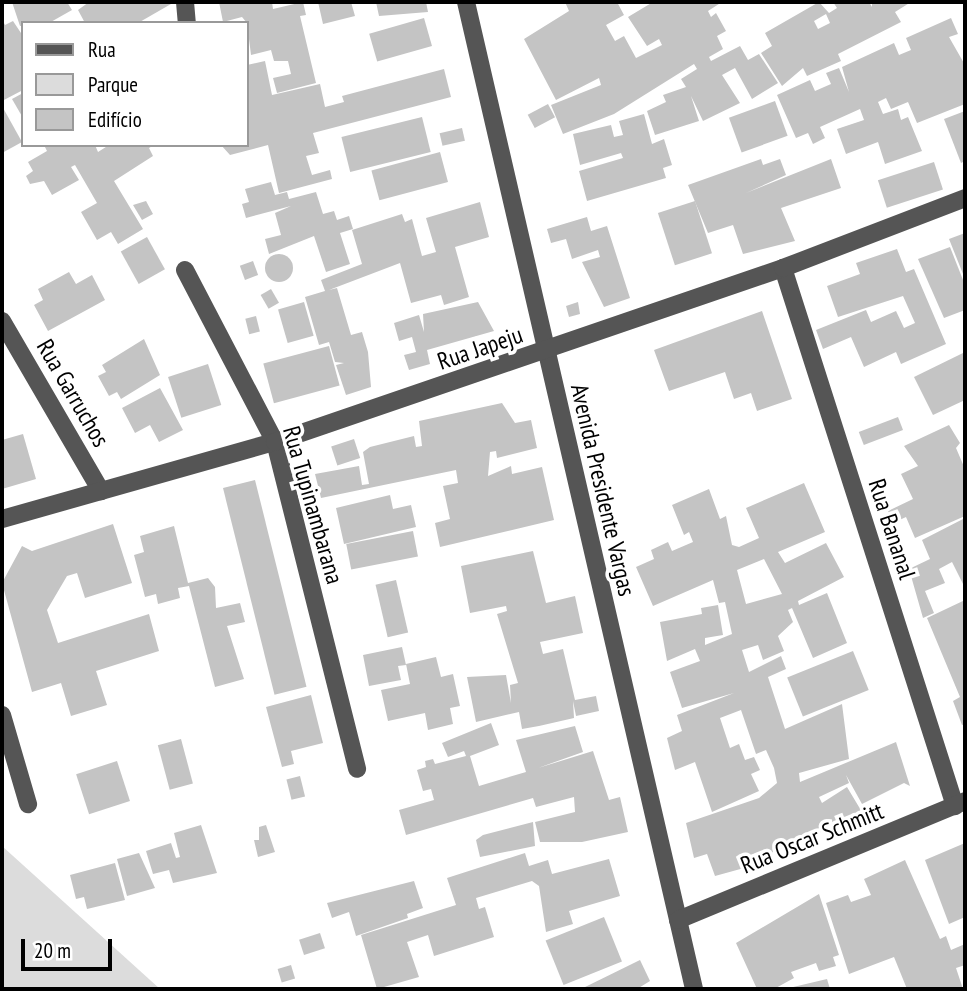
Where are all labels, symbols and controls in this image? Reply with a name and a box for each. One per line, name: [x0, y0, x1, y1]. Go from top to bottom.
legend: [21, 21, 248, 147]
text: Rua: [88, 36, 116, 63]
text: Parque: [88, 71, 138, 98]
text: Edifício: [88, 106, 142, 133]
street label: Rua Japeju: [434, 320, 526, 376]
street label: Rua Garruchos: [31, 334, 115, 452]
street label: Avenida Presidente Vargas: [565, 381, 641, 599]
street label: Rua Tupinambarana: [277, 422, 349, 588]
street label: Rua Bananal: [862, 475, 922, 583]
street label: Rua Oscar Schmitt: [737, 796, 887, 880]
scale bar: [24, 925, 116, 969]
text: 20 m: [34, 937, 71, 964]

